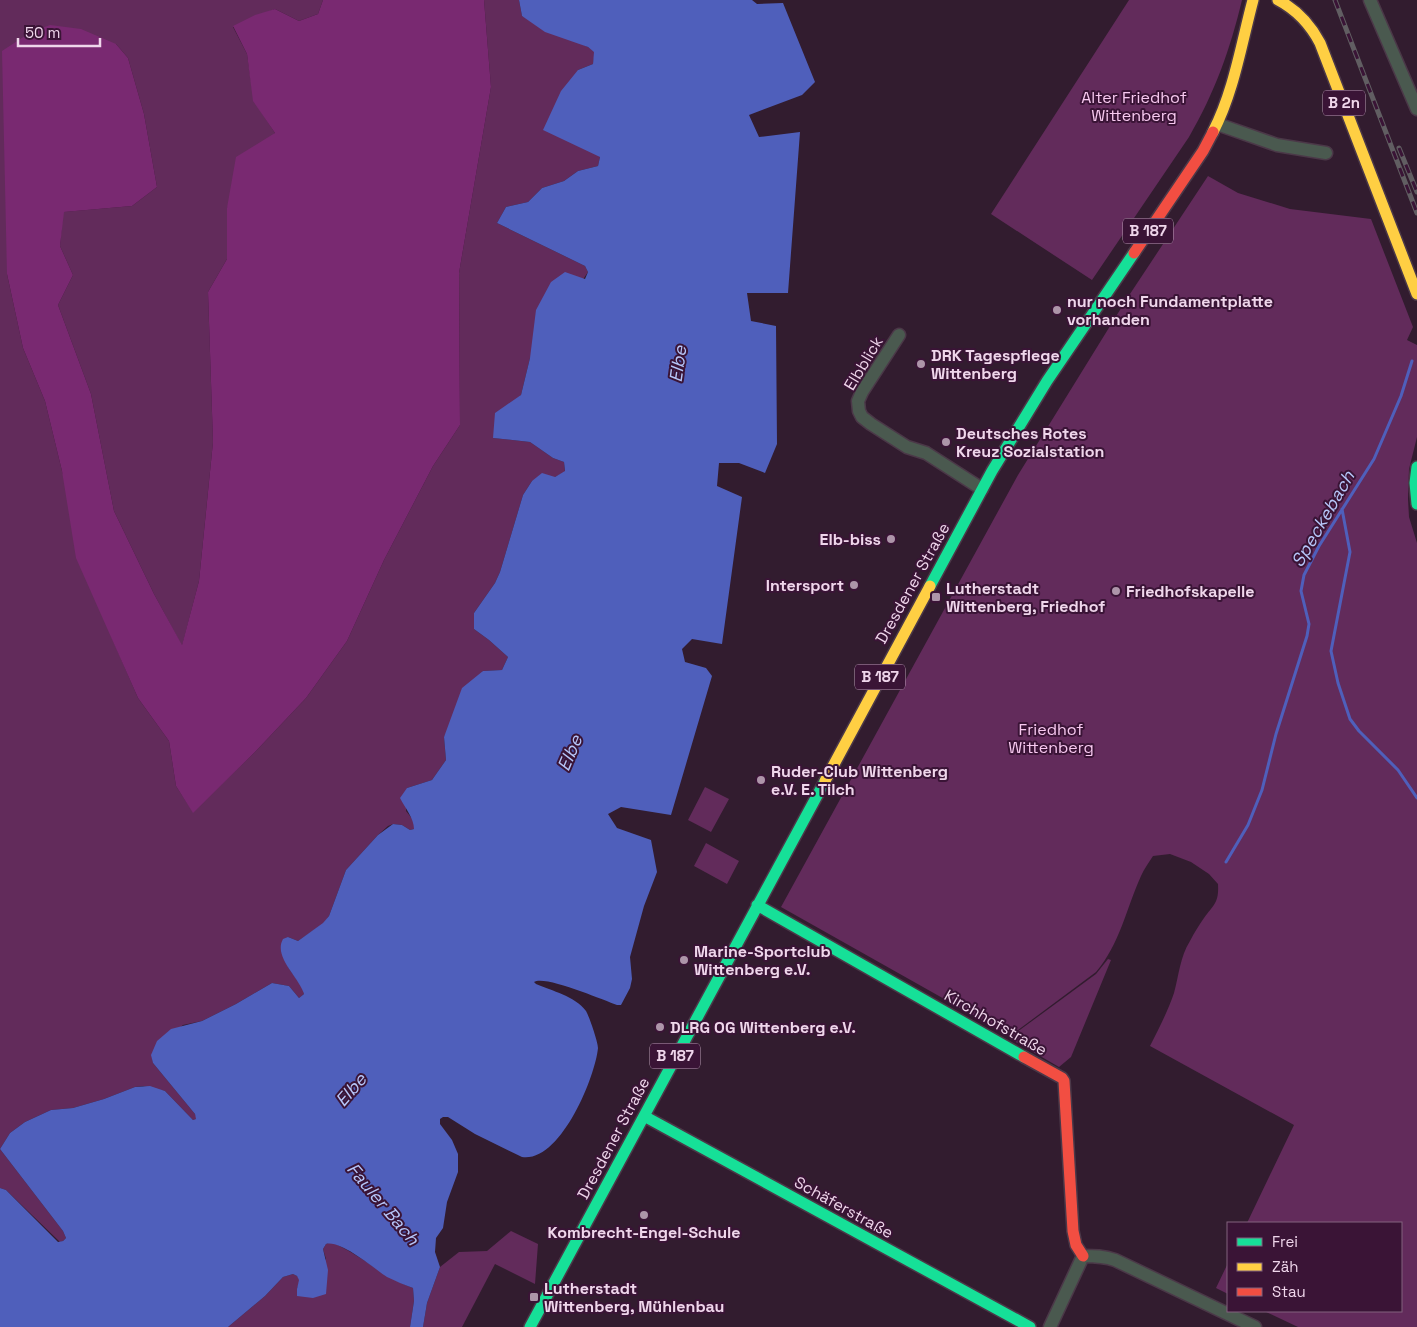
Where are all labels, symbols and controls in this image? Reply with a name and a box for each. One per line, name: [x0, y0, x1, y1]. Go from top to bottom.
scale bar: [18, 15, 100, 47]
text: 50 m: [25, 23, 60, 42]
park label: Alter Friedhof Wittenberg: [1081, 87, 1187, 126]
road number: B 2n: [1323, 90, 1365, 116]
road number: B 187: [1123, 218, 1173, 244]
place label: nur noch Fundamentplatte vorhanden: [1067, 291, 1273, 330]
marker: nur noch Fundamentplatte vorhanden: [1051, 304, 1063, 316]
street label: Elbblick: [839, 332, 888, 394]
water label: Elbe: [664, 343, 692, 384]
place label: DRK Tagespflege Wittenberg: [931, 345, 1060, 384]
marker: DRK Tagespflege Wittenberg: [915, 358, 927, 370]
place label: Deutsches Rotes Kreuz Sozialstation: [956, 423, 1104, 462]
marker: Deutsches Rotes Kreuz Sozialstation: [940, 436, 952, 448]
water label: Speckebach: [1286, 466, 1360, 571]
street label: Dresdener Straße: [871, 519, 954, 647]
place label: Elb-biss: [820, 529, 881, 550]
marker: Elb-biss: [885, 533, 897, 545]
place label: Intersport: [766, 575, 844, 596]
place label: Lutherstadt Wittenberg, Friedhof: [946, 578, 1105, 617]
marker: Intersport: [848, 579, 860, 591]
place label: Friedhofskapelle: [1126, 581, 1255, 602]
marker: Friedhofskapelle: [1110, 585, 1122, 597]
marker: Lutherstadt Wittenberg, Friedhof: [930, 591, 942, 603]
road number: B 187: [855, 664, 905, 690]
park label: Friedhof Wittenberg: [1008, 719, 1094, 758]
water label: Elbe: [552, 730, 588, 774]
place label: Ruder-Club Wittenberg e.V. E. Tilch: [771, 761, 948, 800]
marker: Ruder-Club Wittenberg e.V. E. Tilch: [755, 774, 767, 786]
place label: Marine-Sportclub Wittenberg e.V.: [694, 941, 831, 980]
marker: Marine-Sportclub Wittenberg e.V.: [678, 954, 690, 966]
street label: Kirchhofstraße: [941, 985, 1051, 1060]
place label: DLRG OG Wittenberg e.V.: [670, 1017, 856, 1038]
marker: DLRG OG Wittenberg e.V.: [654, 1021, 666, 1033]
road number: B 187: [650, 1044, 700, 1068]
water label: Elbe: [330, 1067, 372, 1111]
street label: Dresdener Straße: [572, 1074, 654, 1203]
water label: Fauler Bach: [342, 1158, 425, 1250]
street label: Schäferstraße: [791, 1172, 897, 1243]
marker: Kombrecht-Engel-Schule: [638, 1209, 650, 1221]
place label: Kombrecht-Engel-Schule: [547, 1222, 741, 1243]
legend: [1227, 1222, 1402, 1312]
text: Frei: [1272, 1232, 1298, 1251]
text: Zäh: [1272, 1257, 1298, 1276]
place label: Lutherstadt Wittenberg, Mühlenbau: [544, 1278, 724, 1317]
text: Stau: [1272, 1282, 1306, 1301]
marker: Lutherstadt Wittenberg, Mühlenbau: [528, 1291, 540, 1303]

